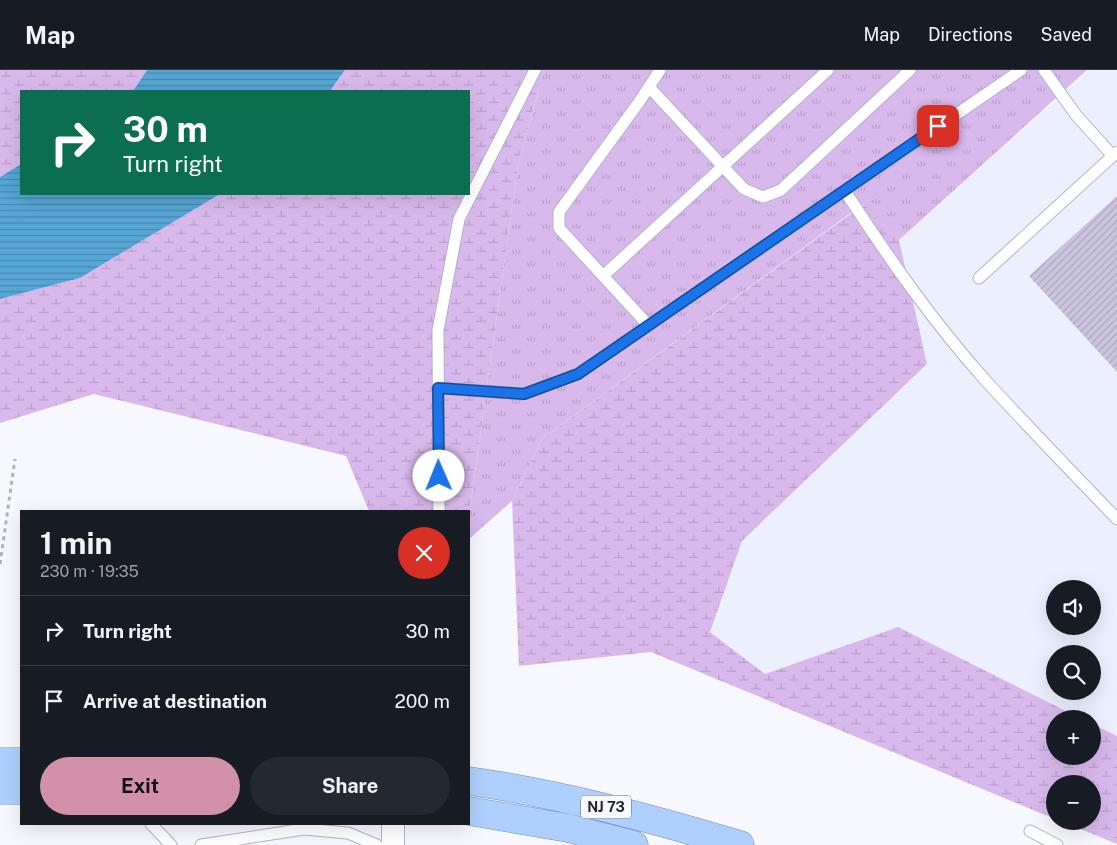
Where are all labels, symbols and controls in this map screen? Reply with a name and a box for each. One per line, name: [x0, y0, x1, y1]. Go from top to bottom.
text: Map: [25, 21, 75, 49]
text: Map: [863, 24, 900, 45]
text: Directions: [928, 24, 1013, 45]
text: Saved: [1041, 24, 1092, 45]
pin: [917, 105, 959, 147]
text: 30 m: [123, 109, 208, 150]
icon: right: [40, 110, 105, 175]
icon: arrive: [924, 112, 952, 140]
text: Turn right: [123, 151, 223, 177]
position arrow: [412, 449, 464, 501]
text: 1 min: [40, 525, 112, 561]
button: close: [398, 527, 450, 579]
text: 230 m · 19:35: [40, 562, 139, 581]
map controls: [1046, 580, 1101, 830]
button: sound: [1046, 580, 1101, 635]
icon: right: [40, 617, 68, 645]
text: Turn right: [83, 620, 172, 642]
text: 30 m: [405, 620, 450, 642]
button: search: [1046, 645, 1101, 700]
icon: arrive: [40, 687, 68, 715]
text: Arrive at destination: [83, 690, 267, 712]
text: 200 m: [394, 690, 450, 712]
button: +: [1046, 710, 1101, 765]
button: Exit: [40, 757, 240, 815]
button: Share: [250, 757, 450, 815]
button: −: [1046, 775, 1101, 830]
road number: NJ 73: [581, 796, 631, 819]

